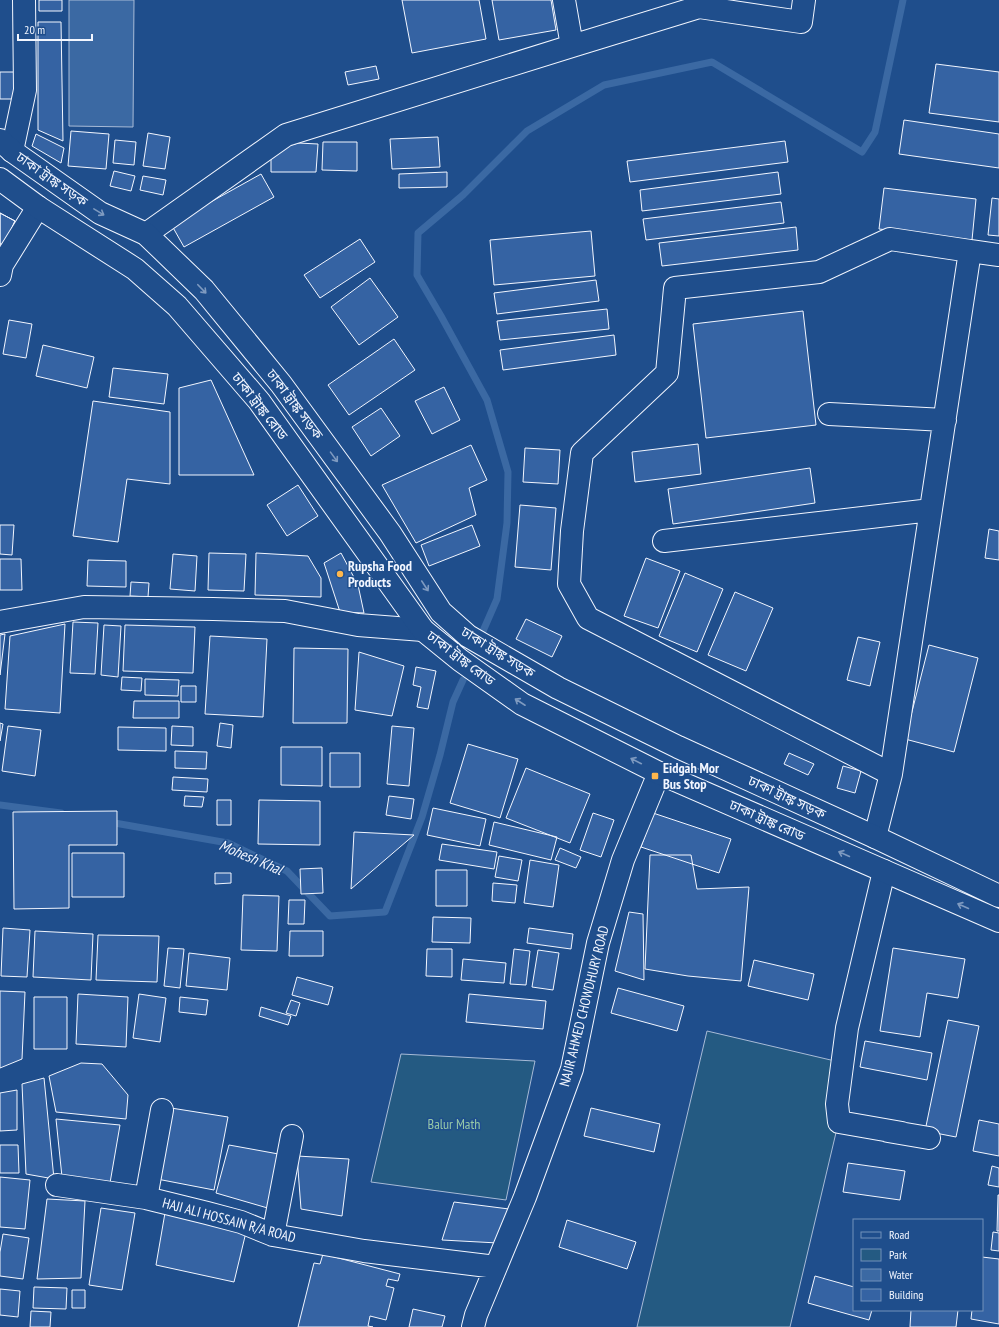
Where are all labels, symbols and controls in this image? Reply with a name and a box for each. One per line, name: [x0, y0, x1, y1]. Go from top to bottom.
scale bar: [18, 16, 92, 42]
text: 20 m: [24, 22, 45, 37]
street label: ঢাকা ট্রাঙ্ক সড়ক: [12, 147, 92, 211]
one-way arrow: [93, 208, 104, 216]
one-way arrow: [197, 284, 207, 294]
street label: ঢাকা ট্রাঙ্ক সড়ক: [262, 364, 328, 443]
street label: ঢাকা ট্রাঙ্ক রোড: [228, 368, 293, 444]
one-way arrow: [330, 451, 338, 462]
place label: Rupsha Food Products: [348, 557, 412, 591]
marker: Rupsha Food Products: [335, 569, 345, 579]
one-way arrow: [420, 581, 429, 592]
street label: ঢাকা ট্রাঙ্ক সড়ক: [457, 622, 539, 682]
street label: ঢাকা ট্রাঙ্ক রোড: [423, 626, 499, 690]
one-way arrow: [515, 698, 526, 706]
one-way arrow: [630, 757, 642, 765]
place label: Eidgah Mor Bus Stop: [663, 759, 720, 793]
marker: Eidgah Mor Bus Stop: [650, 771, 660, 781]
street label: ঢাকা ট্রাঙ্ক সড়ক: [744, 771, 829, 823]
street label: ঢাকা ট্রাঙ্ক রোড: [726, 795, 808, 845]
water label: Mohesh Khal: [216, 835, 287, 879]
one-way arrow: [839, 850, 851, 857]
one-way arrow: [958, 902, 970, 909]
street label: NAJIR AHMED CHOWDHURY ROAD: [555, 924, 613, 1088]
park label: Balur Math: [428, 1115, 480, 1133]
street label: HAJI ALI HOSSAIN R/A ROAD: [160, 1194, 298, 1246]
legend: [853, 1219, 983, 1311]
text: Road: [889, 1227, 909, 1242]
text: Park: [889, 1247, 907, 1262]
text: Water: [889, 1267, 914, 1282]
text: Building: [889, 1287, 924, 1302]

